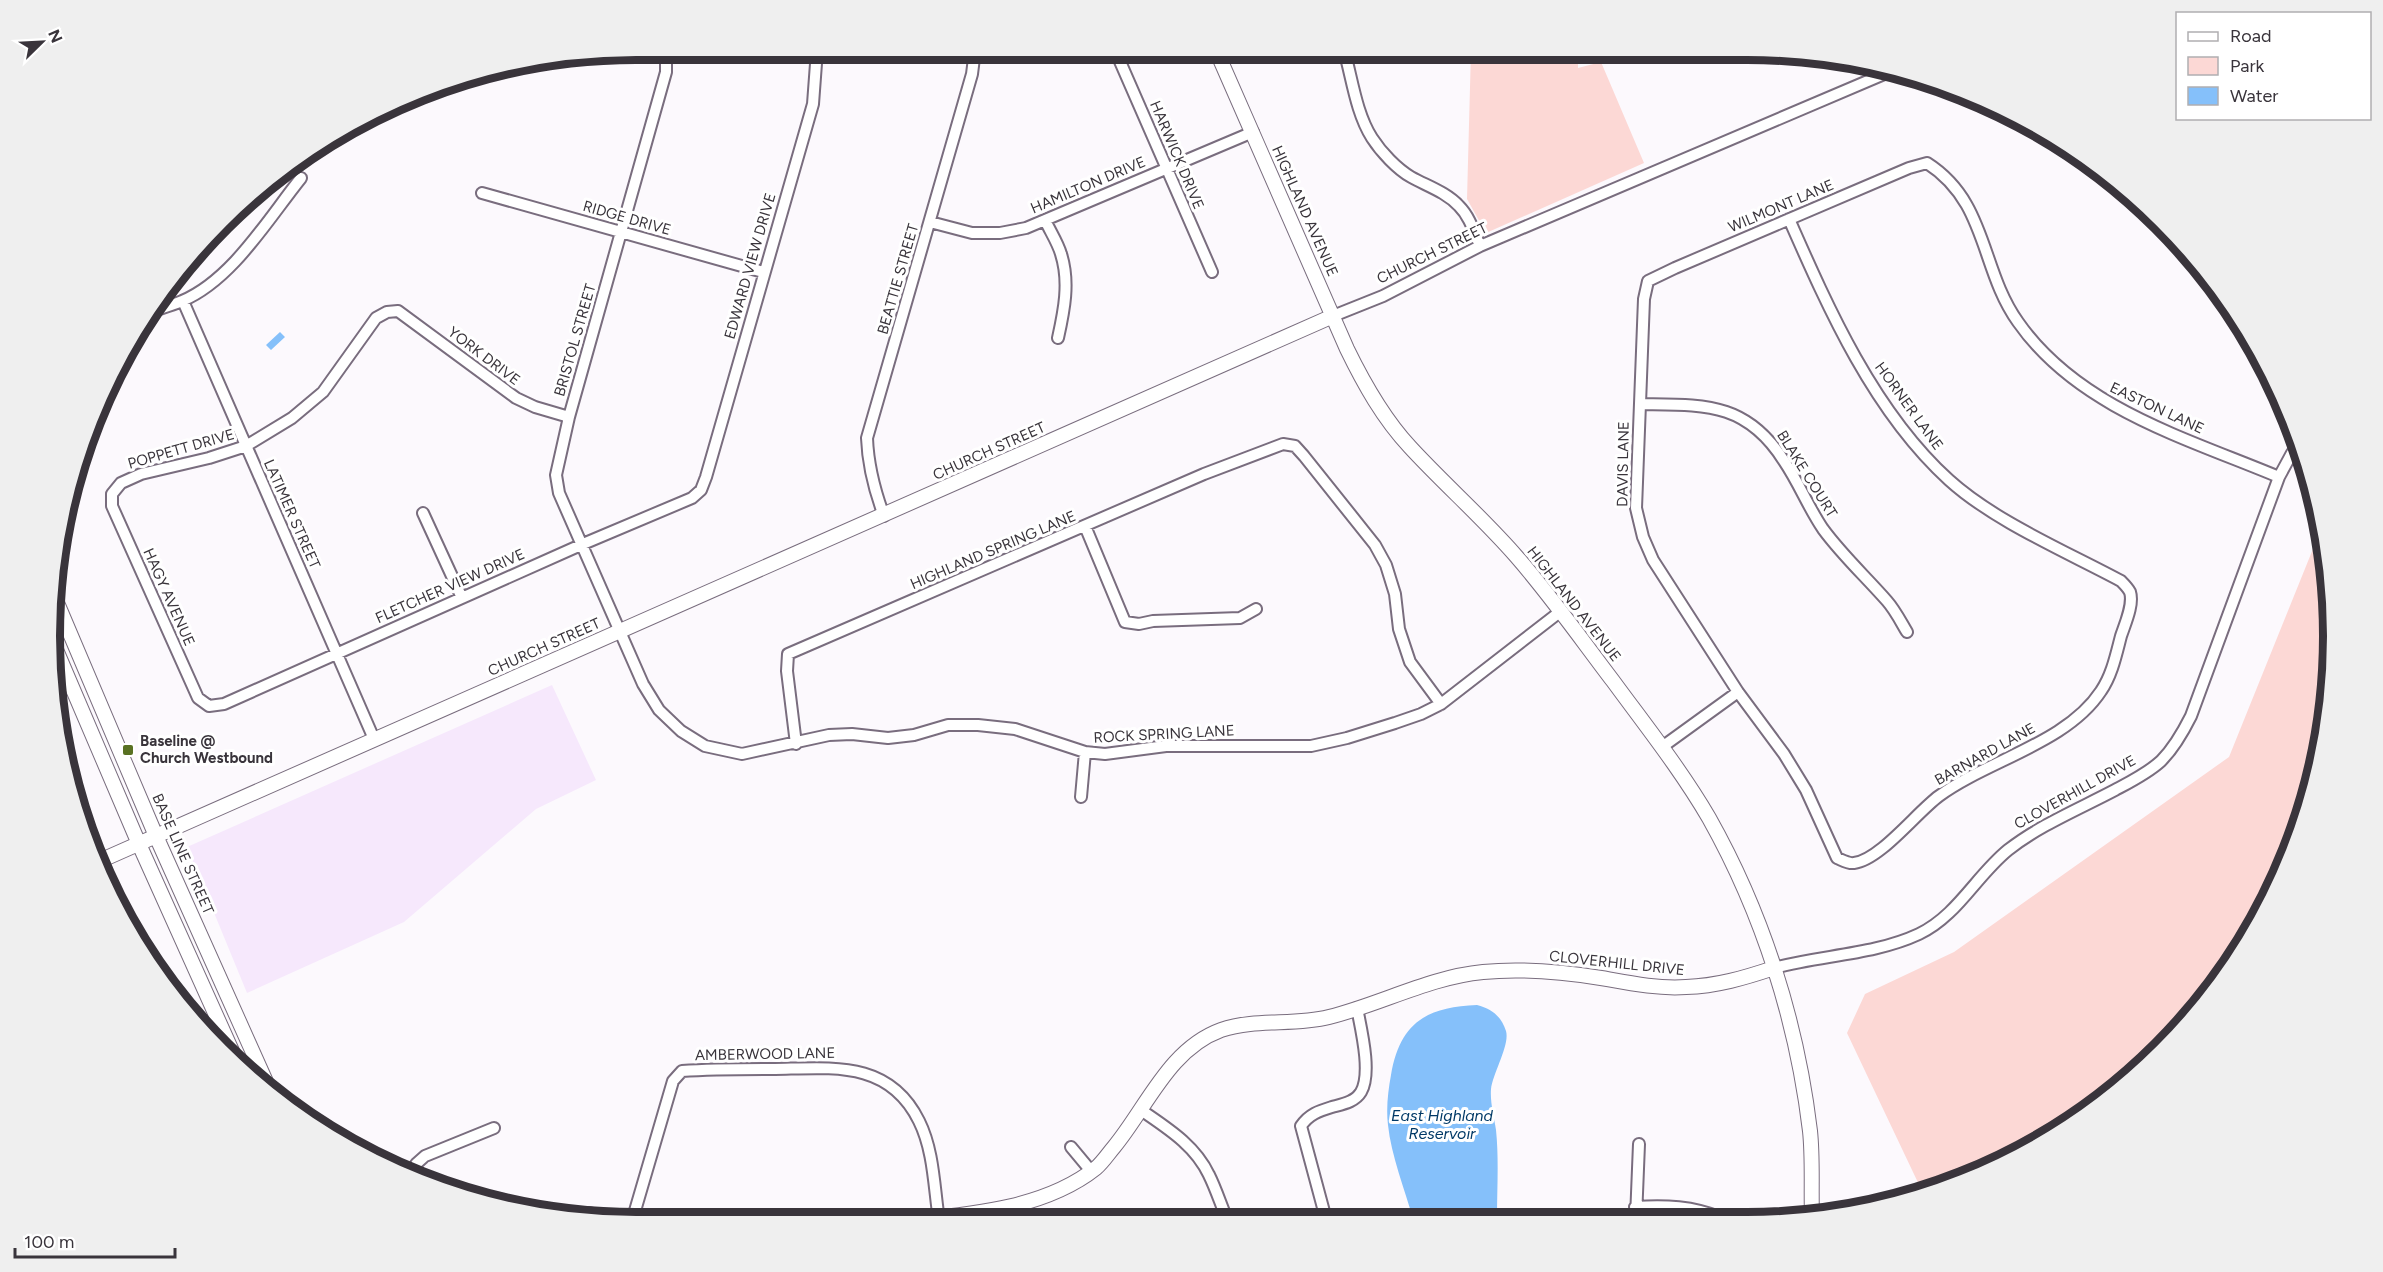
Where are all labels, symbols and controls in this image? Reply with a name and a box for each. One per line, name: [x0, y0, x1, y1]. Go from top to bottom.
north arrow: [12, 12, 72, 72]
legend: [2176, 12, 2371, 120]
text: Road: [2230, 25, 2271, 47]
text: N: [44, 27, 66, 46]
text: Park: [2230, 55, 2265, 77]
text: Water: [2230, 85, 2278, 107]
street label: HARWICK DRIVE: [1146, 98, 1208, 212]
street label: HIGHLAND AVENUE: [1268, 143, 1342, 279]
street label: HAMILTON DRIVE: [1028, 153, 1148, 217]
street label: WILMONT LANE: [1726, 176, 1836, 236]
street label: EDWARD VIEW DRIVE: [721, 191, 779, 341]
street label: RIDGE DRIVE: [581, 197, 673, 239]
street label: CHURCH STREET: [1374, 218, 1491, 288]
street label: BEATTIE STREET: [874, 221, 923, 336]
street label: BRISTOL STREET: [550, 281, 600, 398]
street label: YORK DRIVE: [444, 323, 524, 389]
street label: HORNER LANE: [1871, 359, 1947, 453]
street label: EASTON LANE: [2107, 378, 2207, 438]
street label: CHURCH STREET: [930, 418, 1048, 484]
street label: DAVIS LANE: [1613, 421, 1633, 507]
street label: POPPETT DRIVE: [126, 425, 236, 473]
street label: BLAKE COURT: [1773, 427, 1841, 522]
street label: LATIMER STREET: [260, 457, 324, 572]
street label: HIGHLAND SPRING LANE: [908, 507, 1078, 593]
street label: HIGHLAND AVENUE: [1523, 543, 1625, 665]
street label: HAGY AVENUE: [139, 545, 199, 649]
street label: FLETCHER VIEW DRIVE: [372, 545, 528, 627]
street label: CHURCH STREET: [485, 614, 603, 680]
street label: BARNARD LANE: [1932, 719, 2038, 789]
street label: ROCK SPRING LANE: [1093, 721, 1235, 747]
place label: Baseline @ Church Westbound: [140, 732, 273, 767]
marker: Baseline @ Church Westbound: [121, 743, 135, 757]
street label: CLOVERHILL DRIVE: [2011, 751, 2139, 833]
street label: BASE LINE STREET: [148, 791, 218, 918]
street label: CLOVERHILL DRIVE: [1548, 947, 1686, 979]
street label: AMBERWOOD LANE: [695, 1044, 835, 1064]
water label: East Highland Reservoir: [1391, 1106, 1494, 1143]
scale bar: [15, 1221, 176, 1259]
text: 100 m: [24, 1231, 74, 1253]

